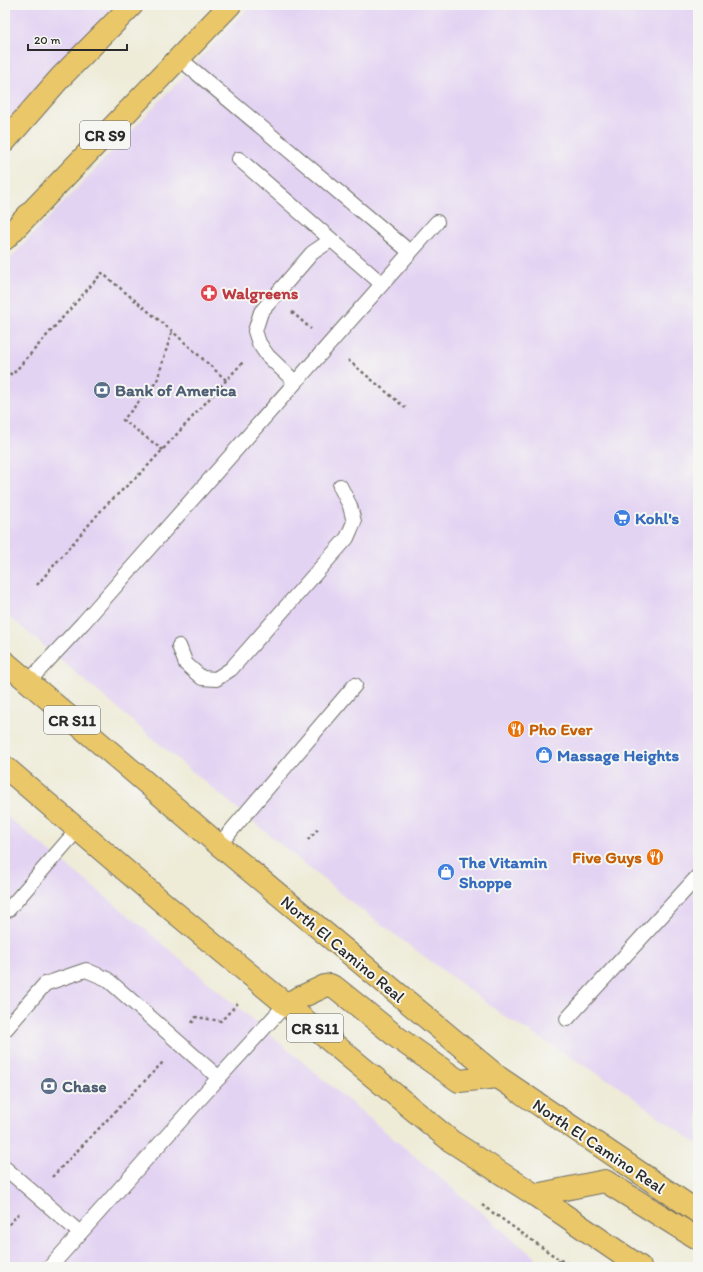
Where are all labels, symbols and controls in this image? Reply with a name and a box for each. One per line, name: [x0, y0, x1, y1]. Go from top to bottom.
scale bar: [28, 26, 127, 52]
text: 20 m: [34, 33, 61, 47]
road number: CR S9: [80, 121, 130, 149]
pharmacy icon: Walgreens: [199, 283, 219, 303]
place label: Walgreens: [222, 283, 299, 304]
bank icon: Bank of America: [92, 380, 112, 400]
place label: Bank of America: [115, 380, 237, 400]
supermarket icon: Kohl's: [612, 508, 632, 528]
place label: Kohl's: [635, 508, 680, 528]
road number: CR S11: [44, 706, 100, 734]
restaurant icon: Pho Ever: [506, 719, 526, 739]
place label: Pho Ever: [529, 719, 593, 739]
shop icon: Massage Heights: [534, 745, 554, 765]
place label: Massage Heights: [557, 745, 679, 766]
place label: Five Guys: [572, 847, 642, 868]
restaurant icon: Five Guys: [645, 847, 665, 867]
place label: The Vitamin Shoppe: [458, 852, 548, 893]
shop icon: The Vitamin Shoppe: [436, 862, 456, 882]
street label: North El Camino Real: [277, 891, 409, 1007]
road number: CR S11: [287, 1014, 343, 1042]
bank icon: Chase: [39, 1076, 59, 1096]
place label: Chase: [62, 1076, 107, 1096]
street label: North El Camino Real: [529, 1094, 669, 1198]

